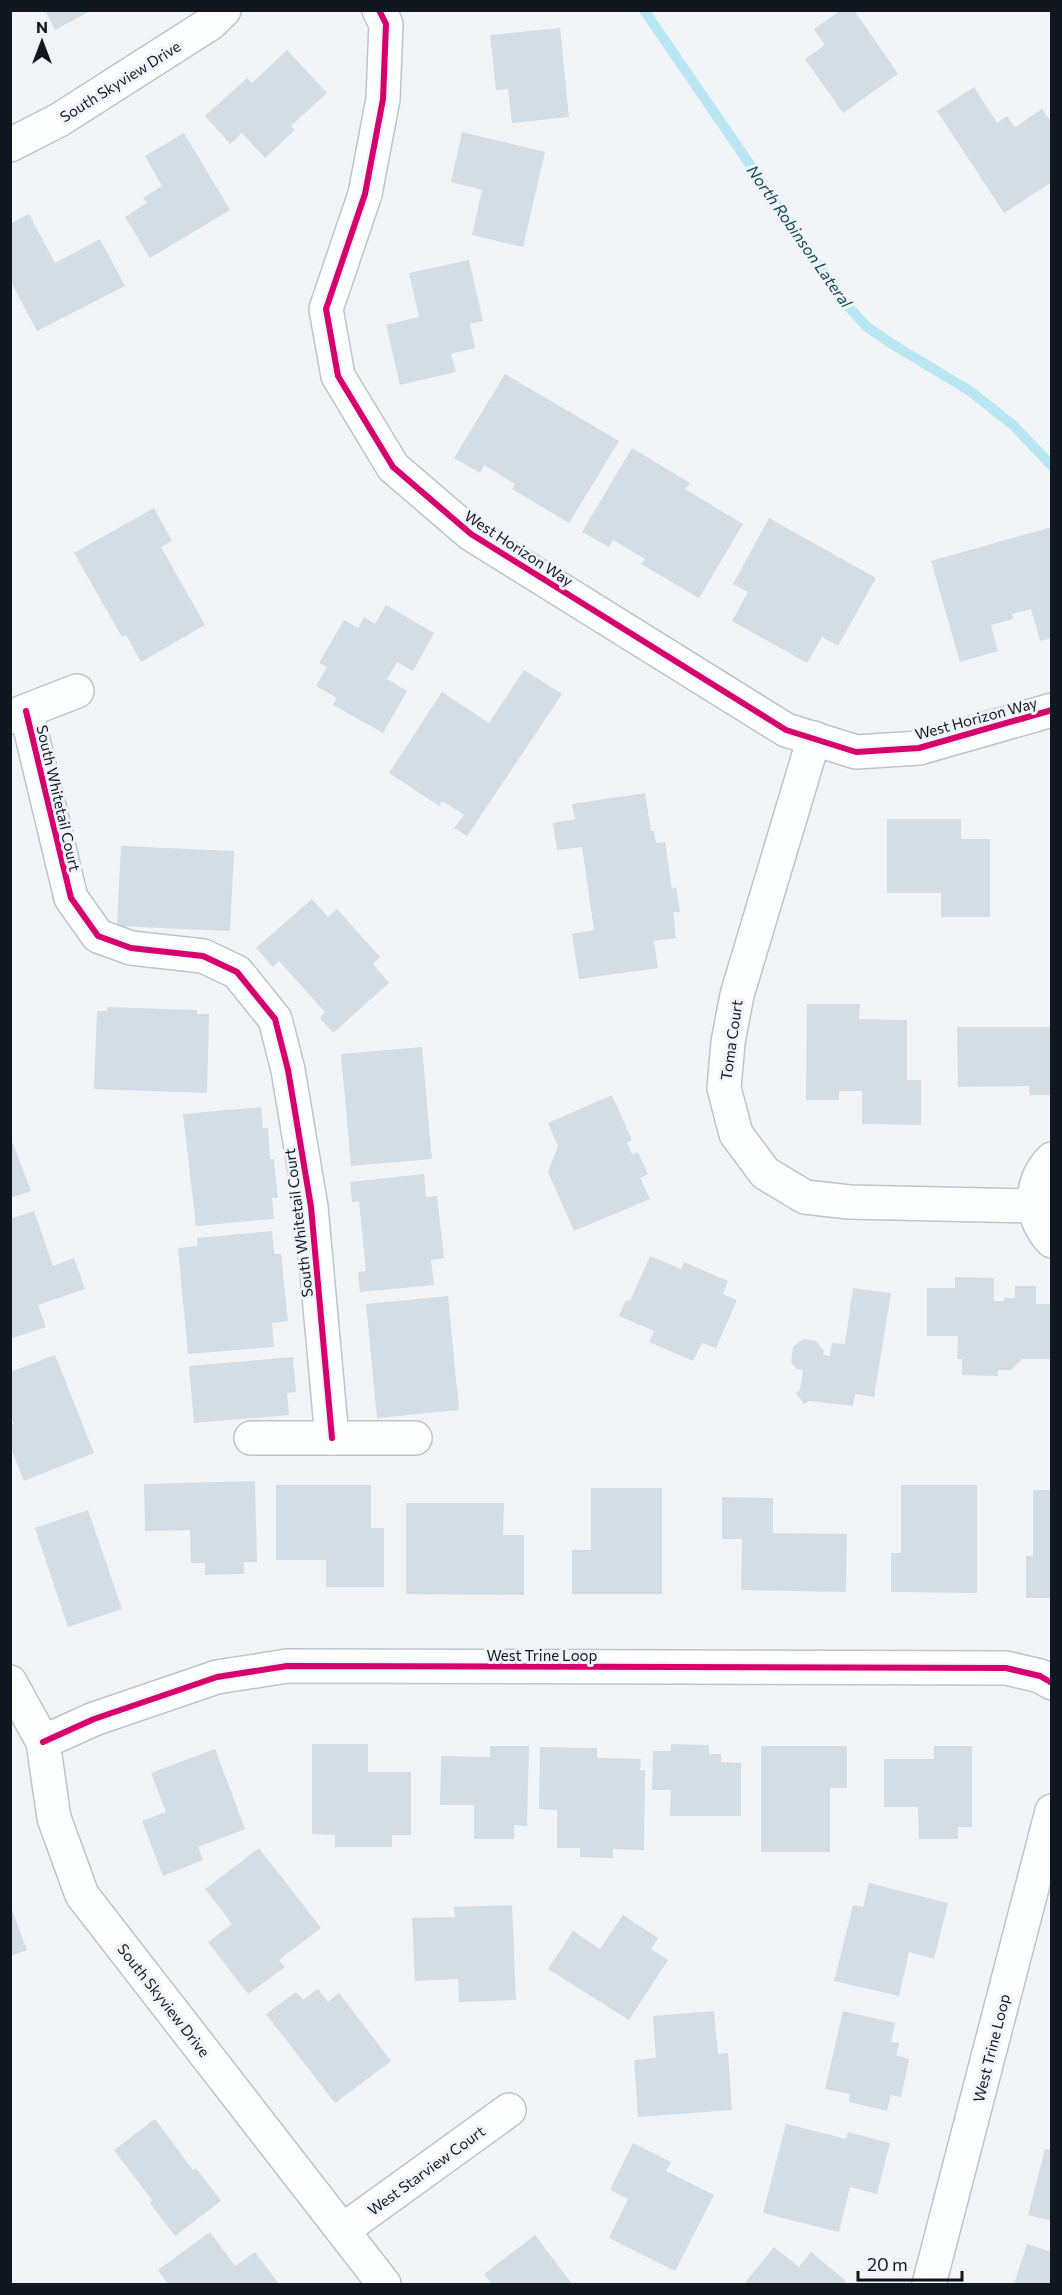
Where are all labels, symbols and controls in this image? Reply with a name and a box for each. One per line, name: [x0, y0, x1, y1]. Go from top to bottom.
north arrow: [12, 12, 72, 72]
text: N: [36, 17, 48, 36]
street label: South Skyview Drive: [56, 37, 184, 125]
water label: North Robinson Lateral: [744, 161, 857, 312]
street label: West Horizon Way: [461, 506, 577, 590]
street label: West Horizon Way: [913, 693, 1039, 743]
street label: South Whitetail Court: [33, 723, 85, 873]
street label: Toma Court: [716, 999, 746, 1081]
street label: South Whitetail Court: [280, 1148, 316, 1298]
street label: West Trine Loop: [487, 1646, 598, 1664]
street label: South Skyview Drive: [114, 1940, 214, 2060]
street label: West Trine Loop: [969, 1992, 1013, 2104]
street label: West Starview Court: [364, 2121, 488, 2219]
scale bar: [858, 2244, 962, 2282]
text: 20 m: [867, 2253, 908, 2275]

